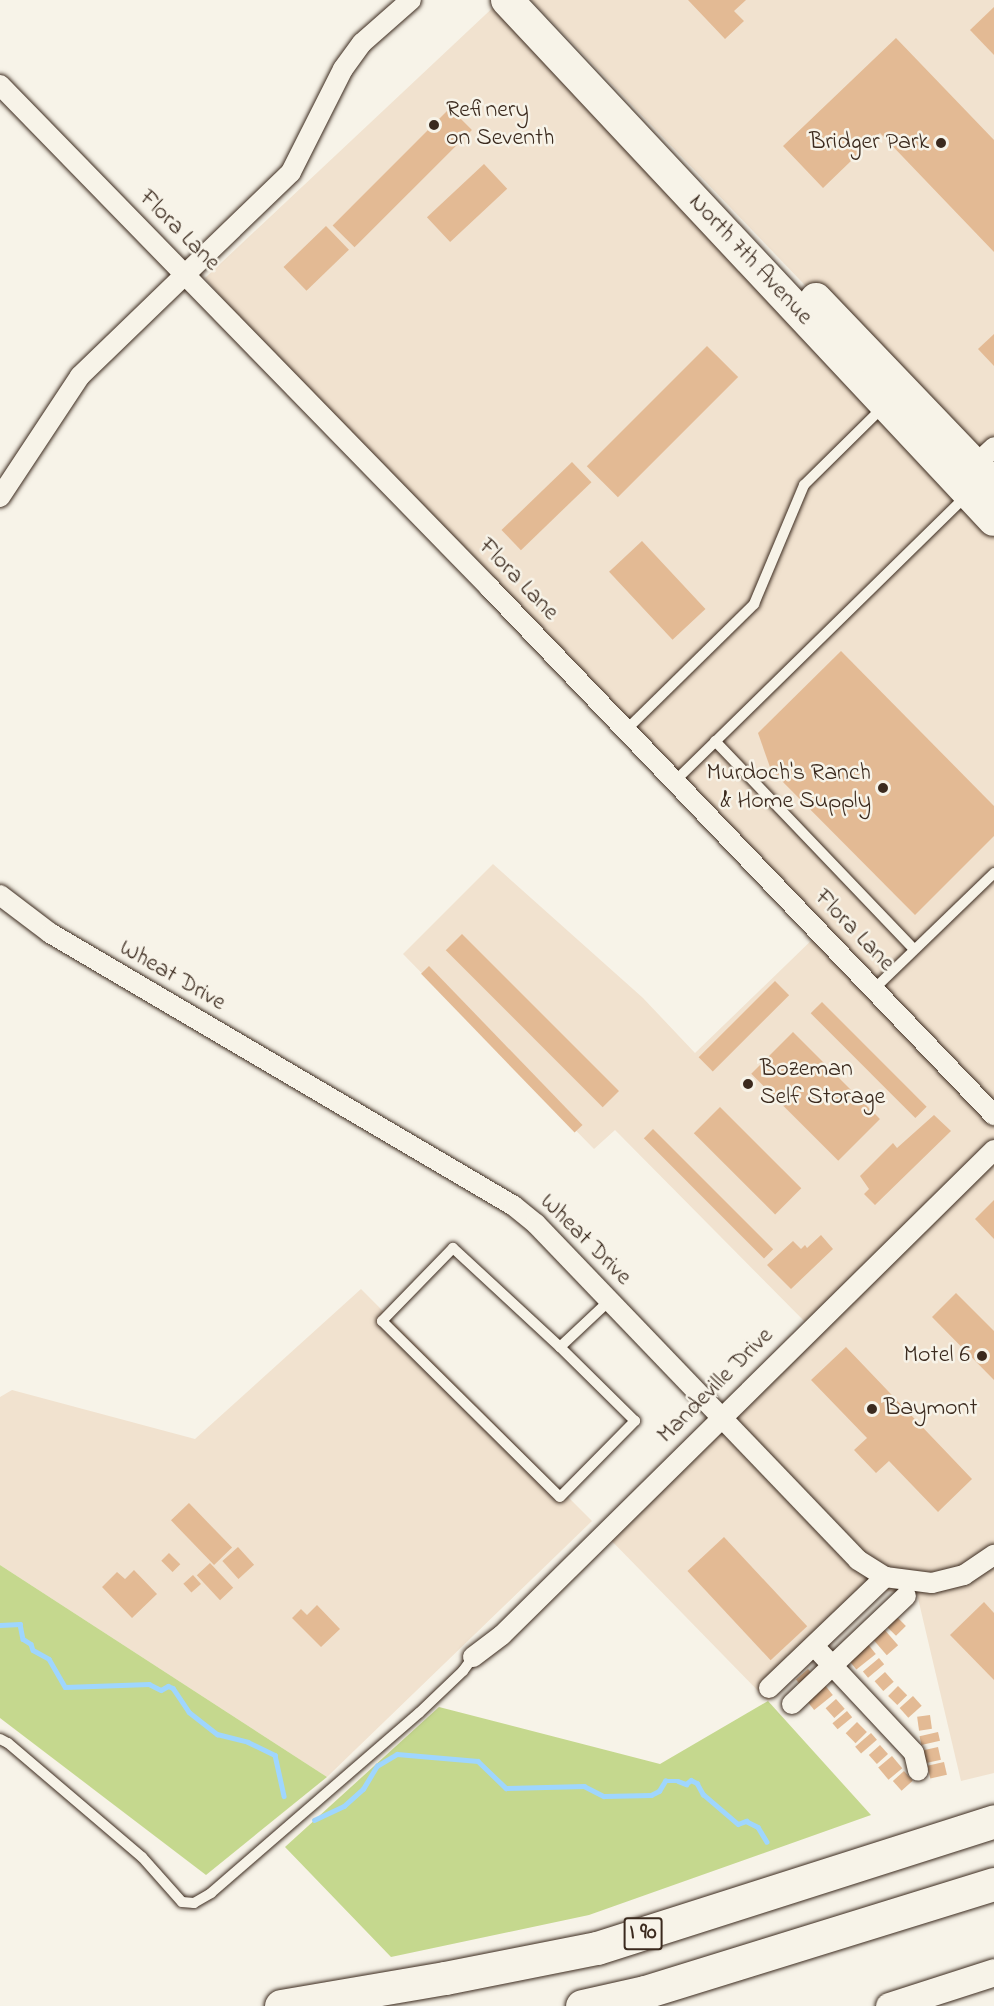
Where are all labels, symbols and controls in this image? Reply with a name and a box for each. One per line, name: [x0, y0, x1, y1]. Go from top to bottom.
place label: Refinery on Seventh: [446, 97, 555, 153]
marker: Refinery on Seventh: [427, 118, 441, 132]
place label: Bridger Park: [809, 129, 929, 157]
marker: Bridger Park: [934, 136, 948, 150]
street label: Flora Lane: [132, 184, 226, 278]
street label: North 7th Avenue: [682, 188, 818, 332]
street label: Flora Lane: [472, 533, 564, 627]
place label: Murdoch's Ranch & Home Supply: [706, 760, 871, 816]
marker: Murdoch's Ranch & Home Supply: [876, 781, 890, 795]
street label: Flora Lane: [808, 884, 900, 978]
street label: Wheat Drive: [114, 934, 230, 1018]
place label: Bozeman Self Storage: [760, 1056, 885, 1112]
marker: Bozeman Self Storage: [741, 1077, 755, 1091]
street label: Wheat Drive: [533, 1188, 637, 1292]
street label: Mandeville Drive: [652, 1322, 780, 1450]
place label: Motel 6: [904, 1342, 970, 1370]
marker: Motel 6: [975, 1349, 989, 1363]
place label: Baymont: [884, 1395, 977, 1423]
marker: Baymont: [865, 1402, 879, 1416]
road number: I 90: [624, 1915, 662, 1953]

